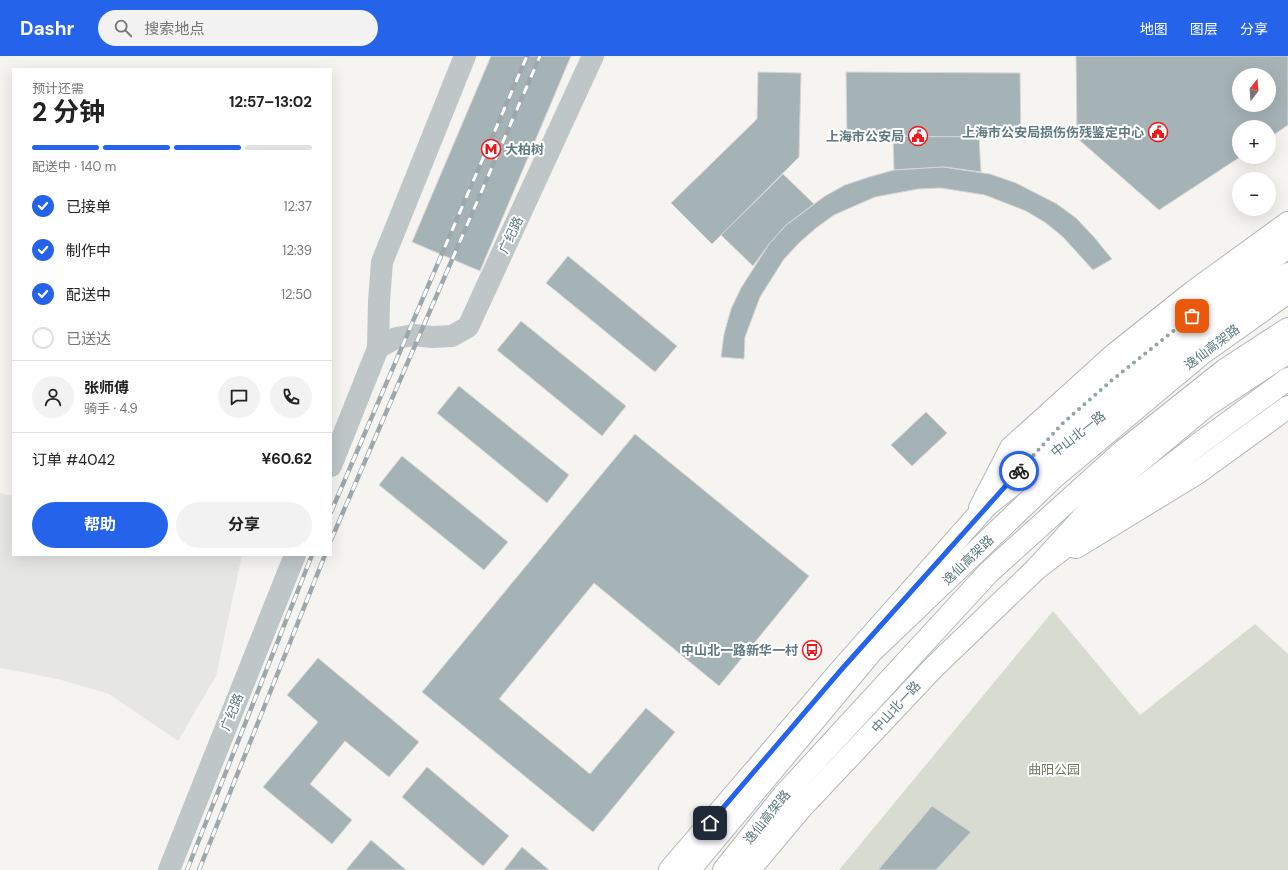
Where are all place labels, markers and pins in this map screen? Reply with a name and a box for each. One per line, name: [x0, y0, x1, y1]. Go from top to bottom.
public building icon: 上海市公安局损伤伤残鉴定中心: [1147, 121, 1169, 143]
place label: 上海市公安局损伤伤残鉴定中心: [962, 124, 1144, 141]
public building icon: 上海市公安局: [907, 125, 929, 147]
place label: 上海市公安局: [826, 128, 904, 145]
metro station icon: 大柏树: [480, 138, 502, 160]
place label: 大柏树: [505, 141, 544, 158]
pin: [1175, 299, 1209, 333]
bus stop icon: 中山北一路新华一村: [801, 639, 823, 661]
place label: 中山北一路新华一村: [681, 642, 798, 659]
pin: [693, 806, 727, 840]

